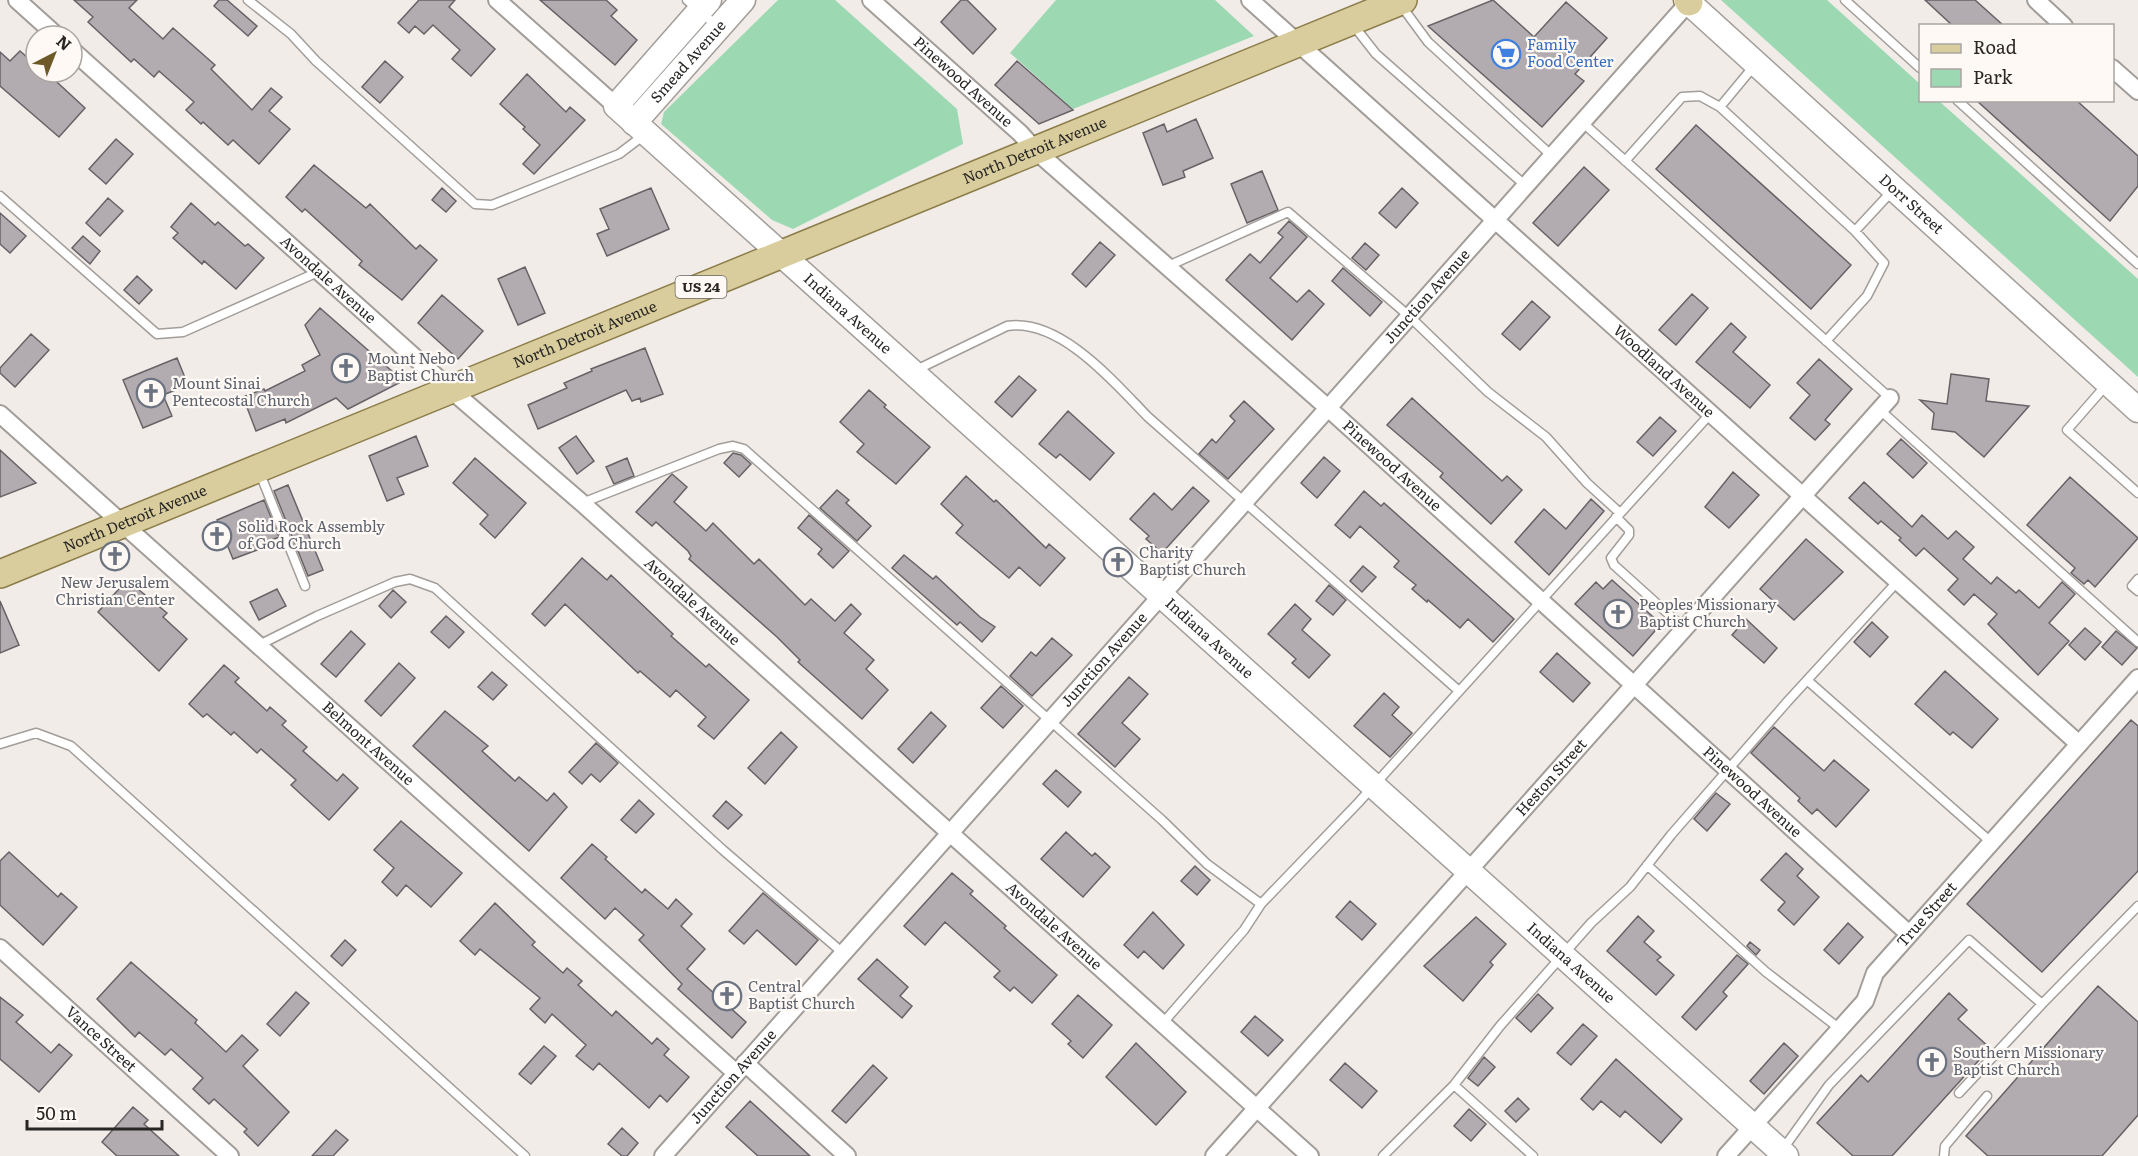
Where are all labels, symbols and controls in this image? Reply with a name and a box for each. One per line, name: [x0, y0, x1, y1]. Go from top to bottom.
street label: Smead Avenue: [644, 14, 731, 107]
north arrow: [24, 24, 84, 84]
legend: [1919, 24, 2114, 102]
text: N: [52, 29, 78, 56]
street label: Pinewood Avenue: [909, 30, 1019, 132]
place label: Family Food Center: [1527, 32, 1614, 72]
text: Road: [1973, 33, 2017, 60]
supermarket icon: Family Food Center: [1490, 38, 1522, 70]
text: Park: [1973, 63, 2014, 90]
street label: North Detroit Avenue: [959, 109, 1110, 189]
street label: Dorr Street: [1875, 168, 1950, 239]
street label: Avondale Avenue: [276, 229, 382, 328]
street label: Junction Avenue: [1377, 243, 1475, 348]
street label: Indiana Avenue: [799, 267, 898, 359]
road number: US 24: [676, 276, 726, 298]
street label: North Detroit Avenue: [509, 294, 660, 373]
street label: Woodland Avenue: [1609, 318, 1721, 422]
place label: Mount Nebo Baptist Church: [367, 346, 474, 386]
church icon: Mount Nebo Baptist Church: [330, 352, 362, 384]
place label: Mount Sinai Pentecostal Church: [172, 371, 310, 411]
church icon: Mount Sinai Pentecostal Church: [135, 377, 167, 409]
street label: Pinewood Avenue: [1338, 414, 1448, 516]
street label: North Detroit Avenue: [59, 478, 210, 557]
place label: Solid Rock Assembly of God Church: [238, 514, 385, 554]
church icon: Solid Rock Assembly of God Church: [201, 520, 233, 552]
church icon: New Jerusalem Christian Center: [99, 540, 131, 572]
place label: Charity Baptist Church: [1139, 540, 1246, 580]
church icon: Charity Baptist Church: [1102, 546, 1134, 578]
street label: Avondale Avenue: [640, 551, 746, 650]
place label: New Jerusalem Christian Center: [55, 570, 175, 610]
street label: Indiana Avenue: [1161, 591, 1260, 683]
place label: Peoples Missionary Baptist Church: [1639, 592, 1777, 632]
church icon: Peoples Missionary Baptist Church: [1602, 598, 1634, 630]
street label: Junction Avenue: [1055, 606, 1152, 711]
street label: Belmont Avenue: [318, 695, 420, 790]
street label: Heston Street: [1509, 733, 1591, 821]
street label: Pinewood Avenue: [1699, 740, 1808, 842]
street label: Avondale Avenue: [1002, 876, 1108, 975]
street label: True Street: [1890, 876, 1961, 952]
street label: Indiana Avenue: [1523, 916, 1621, 1008]
place label: Central Baptist Church: [748, 974, 855, 1014]
church icon: Central Baptist Church: [711, 980, 743, 1012]
street label: Vance Street: [61, 1000, 143, 1076]
street label: Junction Avenue: [684, 1023, 781, 1128]
place label: Southern Missionary Baptist Church: [1953, 1040, 2104, 1080]
church icon: Southern Missionary Baptist Church: [1916, 1046, 1948, 1078]
scale bar: [27, 1093, 162, 1131]
text: 50 m: [36, 1099, 77, 1126]

